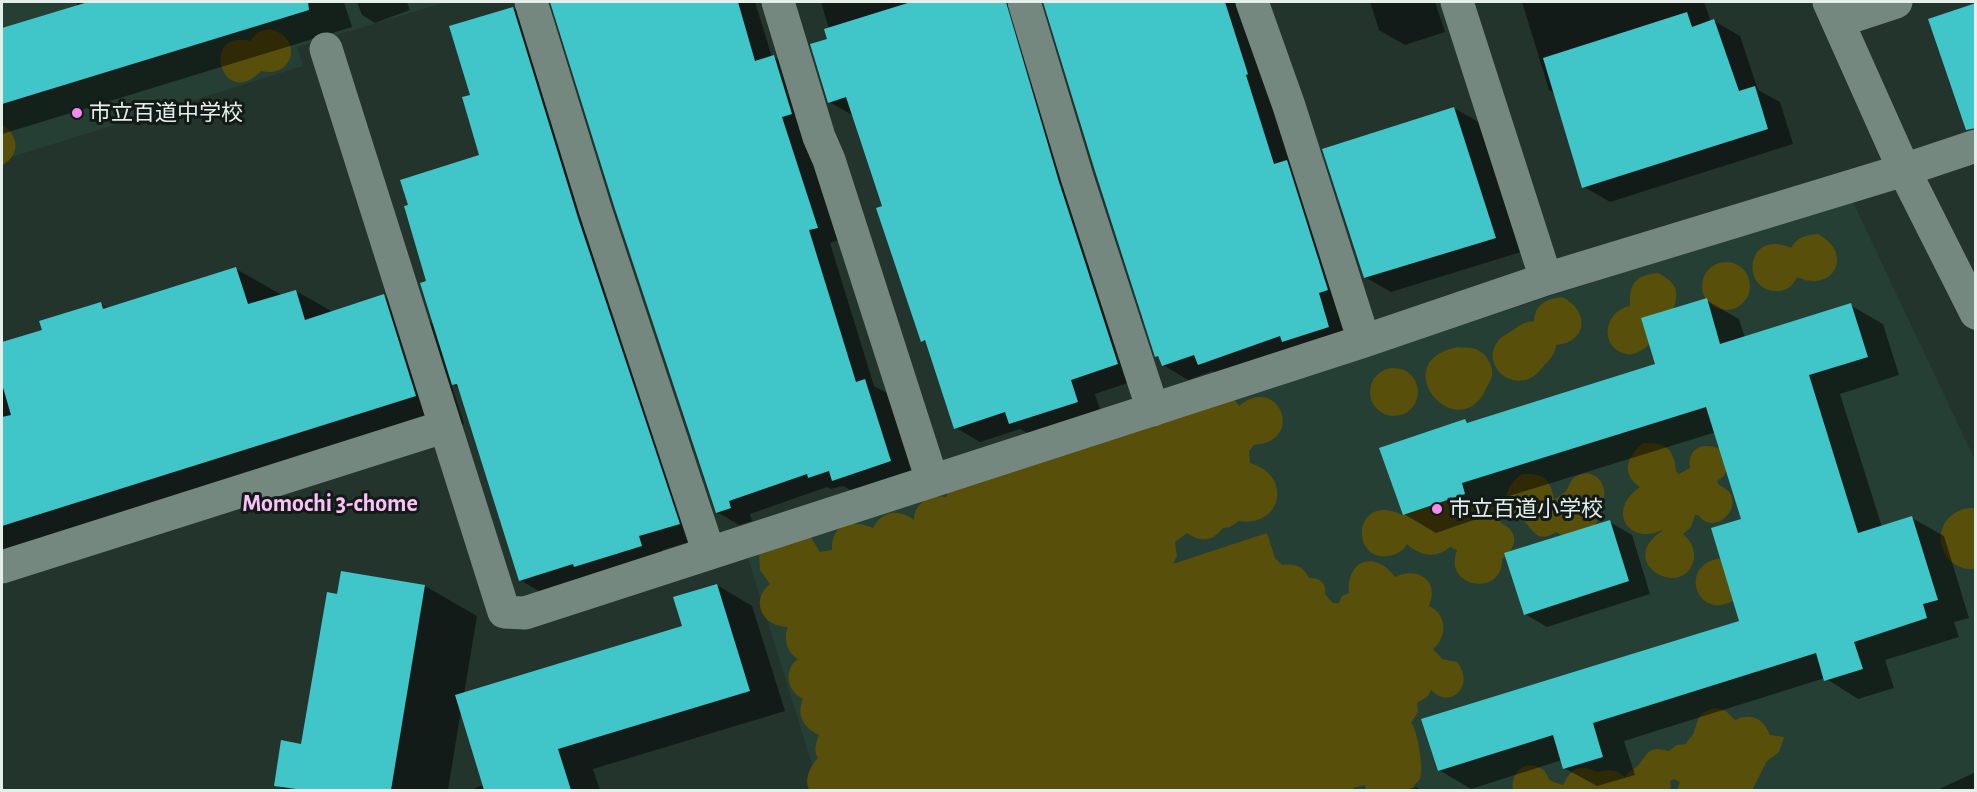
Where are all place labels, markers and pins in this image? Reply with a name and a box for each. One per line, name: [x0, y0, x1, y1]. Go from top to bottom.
place label: 市立百道中学校: [89, 100, 243, 126]
marker: 市立百道中学校: [70, 106, 84, 120]
place label: 市立百道小学校: [1449, 496, 1603, 522]
marker: 市立百道小学校: [1430, 502, 1444, 516]

